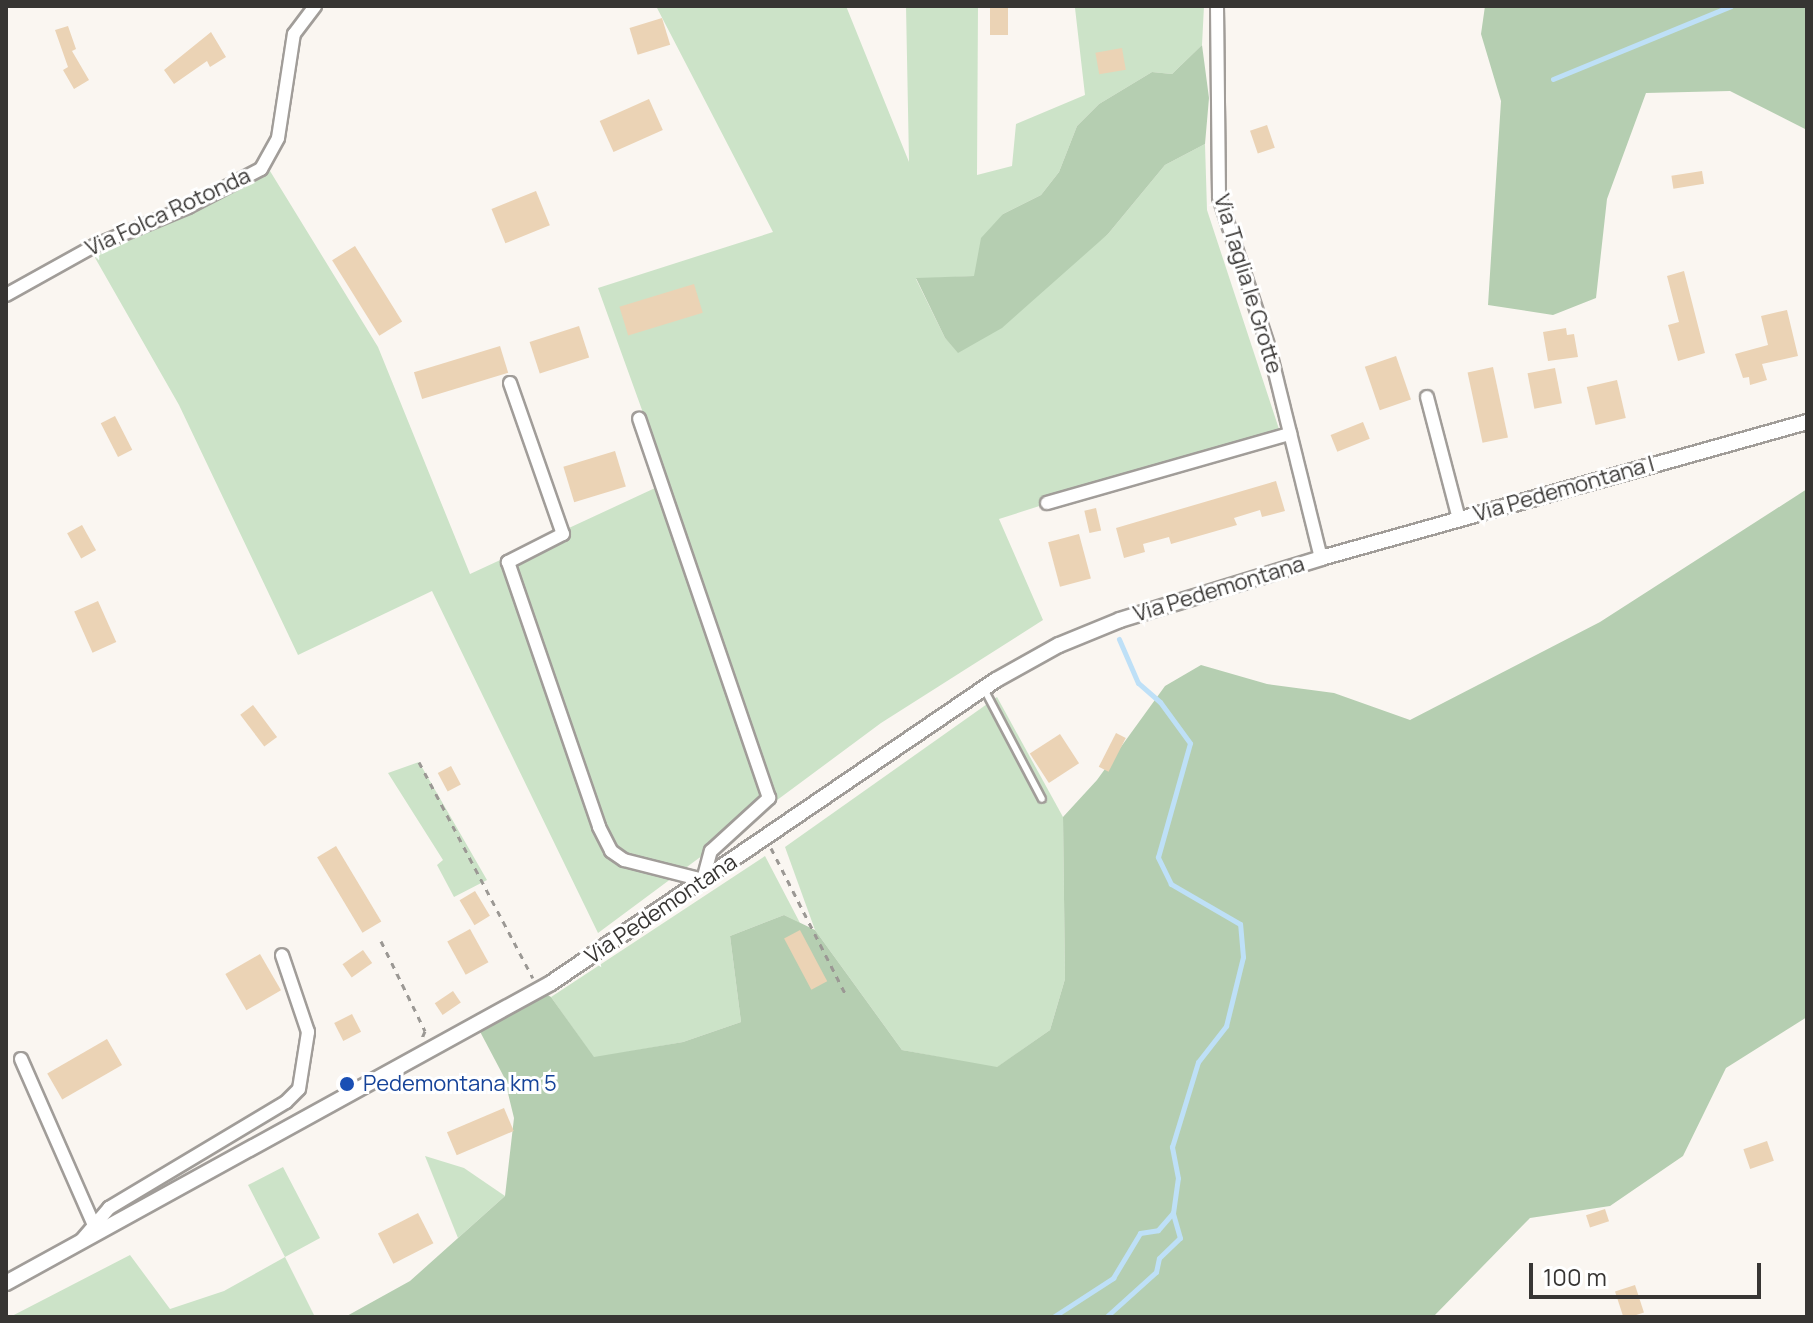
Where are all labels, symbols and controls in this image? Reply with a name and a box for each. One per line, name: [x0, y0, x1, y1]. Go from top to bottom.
street label: Via Folca Rotonda: [81, 162, 255, 262]
street label: Via Taglia le Grotte: [1208, 191, 1288, 377]
street label: Via Pedemontana I: [1471, 451, 1657, 527]
street label: Via Pedemontana: [1130, 550, 1308, 628]
street label: Via Pedemontana: [580, 849, 742, 969]
place label: Pedemontana km 5: [363, 1071, 557, 1097]
marker: Pedemontana km 5: [338, 1075, 356, 1093]
scale bar: [1533, 1247, 1765, 1297]
text: 100 m: [1543, 1260, 1607, 1293]

